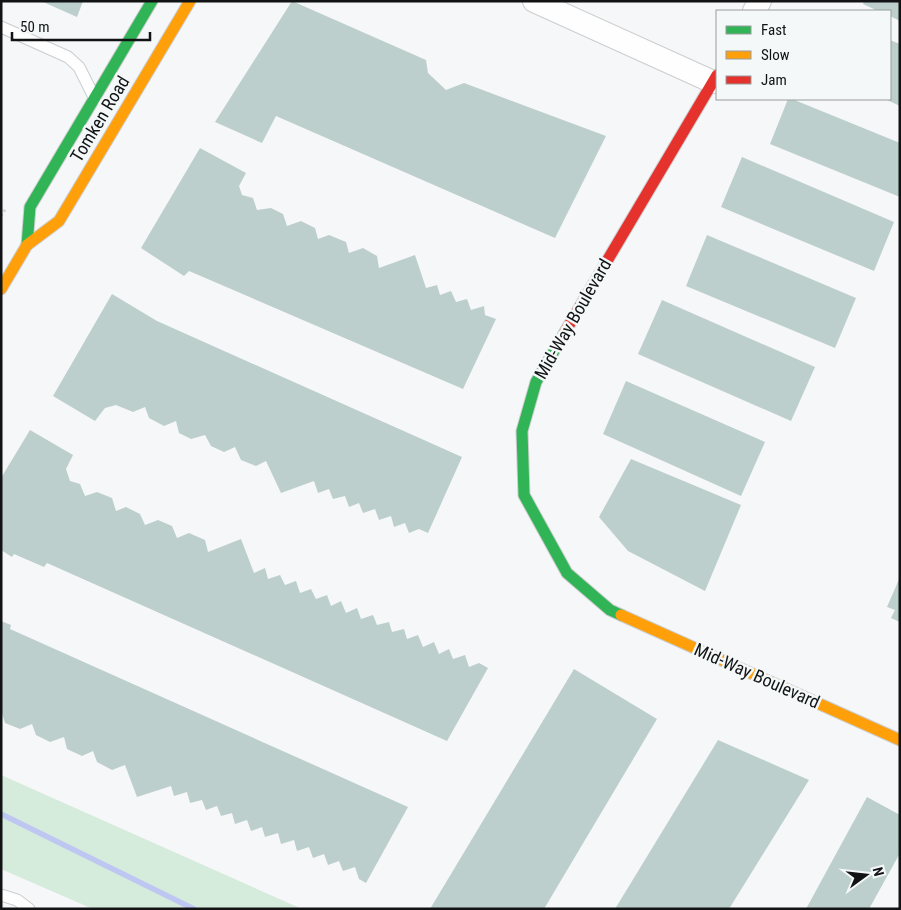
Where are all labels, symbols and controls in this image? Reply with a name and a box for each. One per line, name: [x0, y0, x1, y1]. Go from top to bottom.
scale bar: [12, 10, 150, 42]
legend: [716, 10, 891, 100]
text: 50 m: [20, 18, 50, 36]
text: Fast: [761, 21, 786, 39]
text: Slow: [761, 46, 790, 64]
text: Jam: [761, 71, 787, 89]
street label: Tomken Road: [66, 72, 133, 165]
street label: Mid-Way Boulevard: [530, 255, 615, 383]
street label: Mid-Way Boulevard: [691, 638, 823, 713]
north arrow: [841, 850, 891, 900]
text: N: [870, 865, 887, 878]

